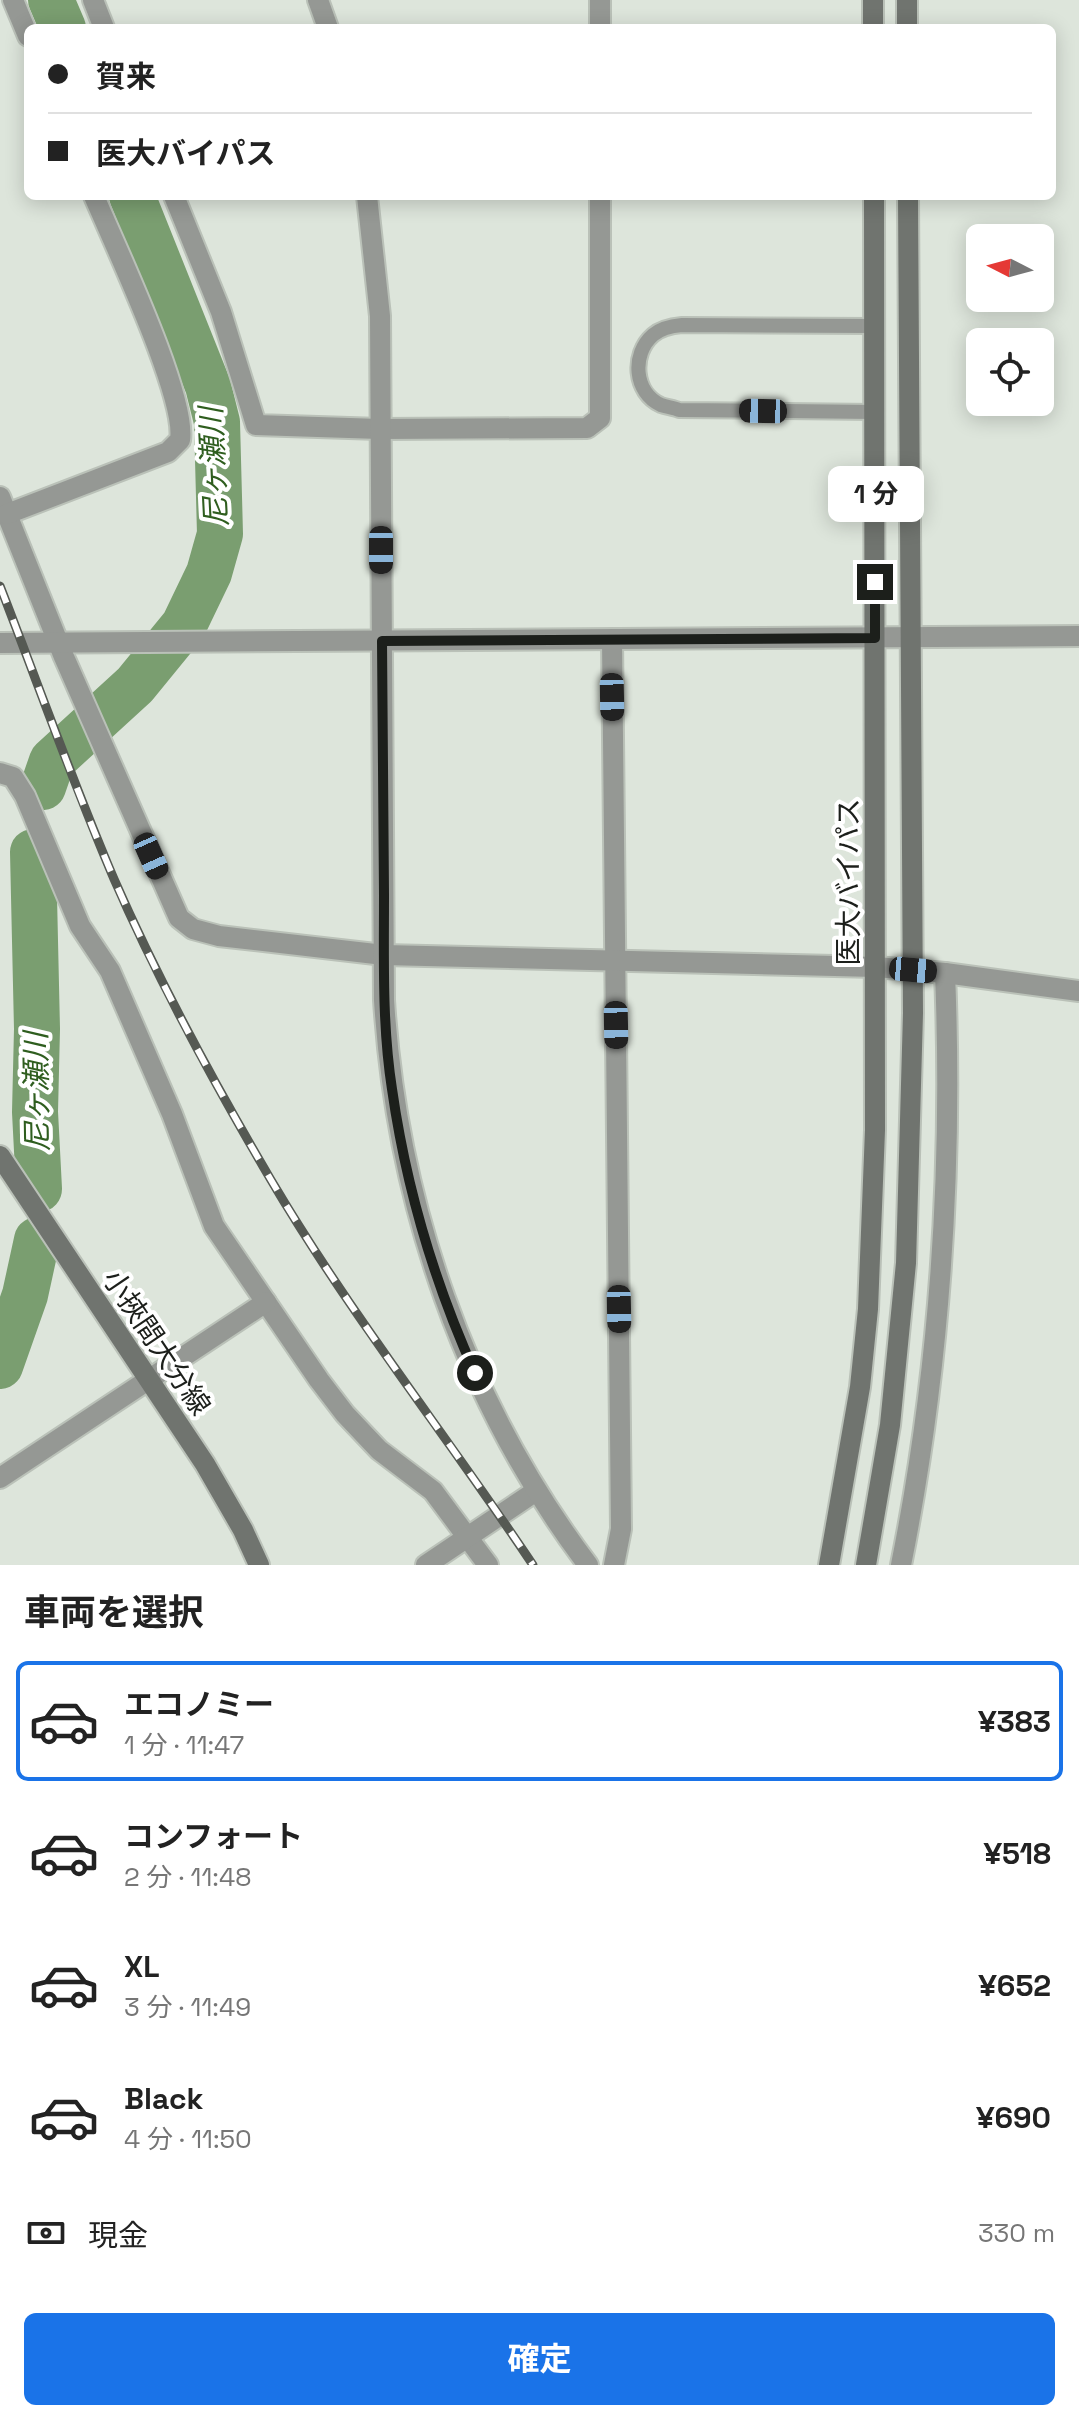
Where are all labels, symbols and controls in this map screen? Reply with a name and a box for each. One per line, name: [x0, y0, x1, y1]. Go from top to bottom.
text: 賀来: [96, 57, 156, 96]
text: 医大バイパス: [96, 134, 275, 173]
north arrow: [966, 224, 1054, 312]
map controls: [966, 224, 1054, 416]
button: locate: [966, 328, 1054, 416]
car: [739, 399, 787, 423]
water label: 尼ヶ瀬川: [191, 403, 236, 528]
callout: 1 分: [827, 466, 923, 522]
text: 1 分: [854, 477, 898, 511]
car: [369, 526, 393, 574]
route end: [857, 564, 893, 600]
car: [600, 673, 624, 721]
street label: 医大バイパス: [830, 798, 866, 966]
car: [130, 829, 172, 883]
car: [888, 956, 938, 984]
car: [604, 1001, 628, 1049]
water label: 尼ヶ瀬川: [16, 1029, 57, 1152]
street label: 小挾間大分線: [95, 1262, 219, 1422]
car: [607, 1285, 631, 1333]
route start: [457, 1355, 493, 1391]
text: 車両を選択: [24, 1590, 204, 1636]
icon: car: [28, 1685, 100, 1757]
text: エコノミー: [124, 1685, 274, 1724]
text: ¥383: [978, 1702, 1051, 1741]
text: 1 分 · 11:47: [124, 1728, 244, 1762]
icon: car: [28, 1817, 100, 1889]
text: コンフォート: [124, 1817, 303, 1856]
text: ¥518: [983, 1834, 1051, 1873]
text: 2 分 · 11:48: [124, 1860, 251, 1894]
text: XL: [124, 1947, 160, 1986]
icon: car: [28, 1949, 100, 2021]
text: ¥652: [978, 1966, 1051, 2005]
text: 3 分 · 11:49: [124, 1990, 251, 2024]
text: Black: [124, 2079, 203, 2118]
icon: car: [28, 2081, 100, 2153]
text: ¥690: [976, 2098, 1051, 2137]
text: 4 分 · 11:50: [124, 2122, 252, 2156]
icon: cash: [24, 2211, 68, 2255]
text: 現金: [88, 2216, 148, 2255]
text: 330 m: [978, 2216, 1055, 2250]
button: 確定: [24, 2313, 1055, 2405]

